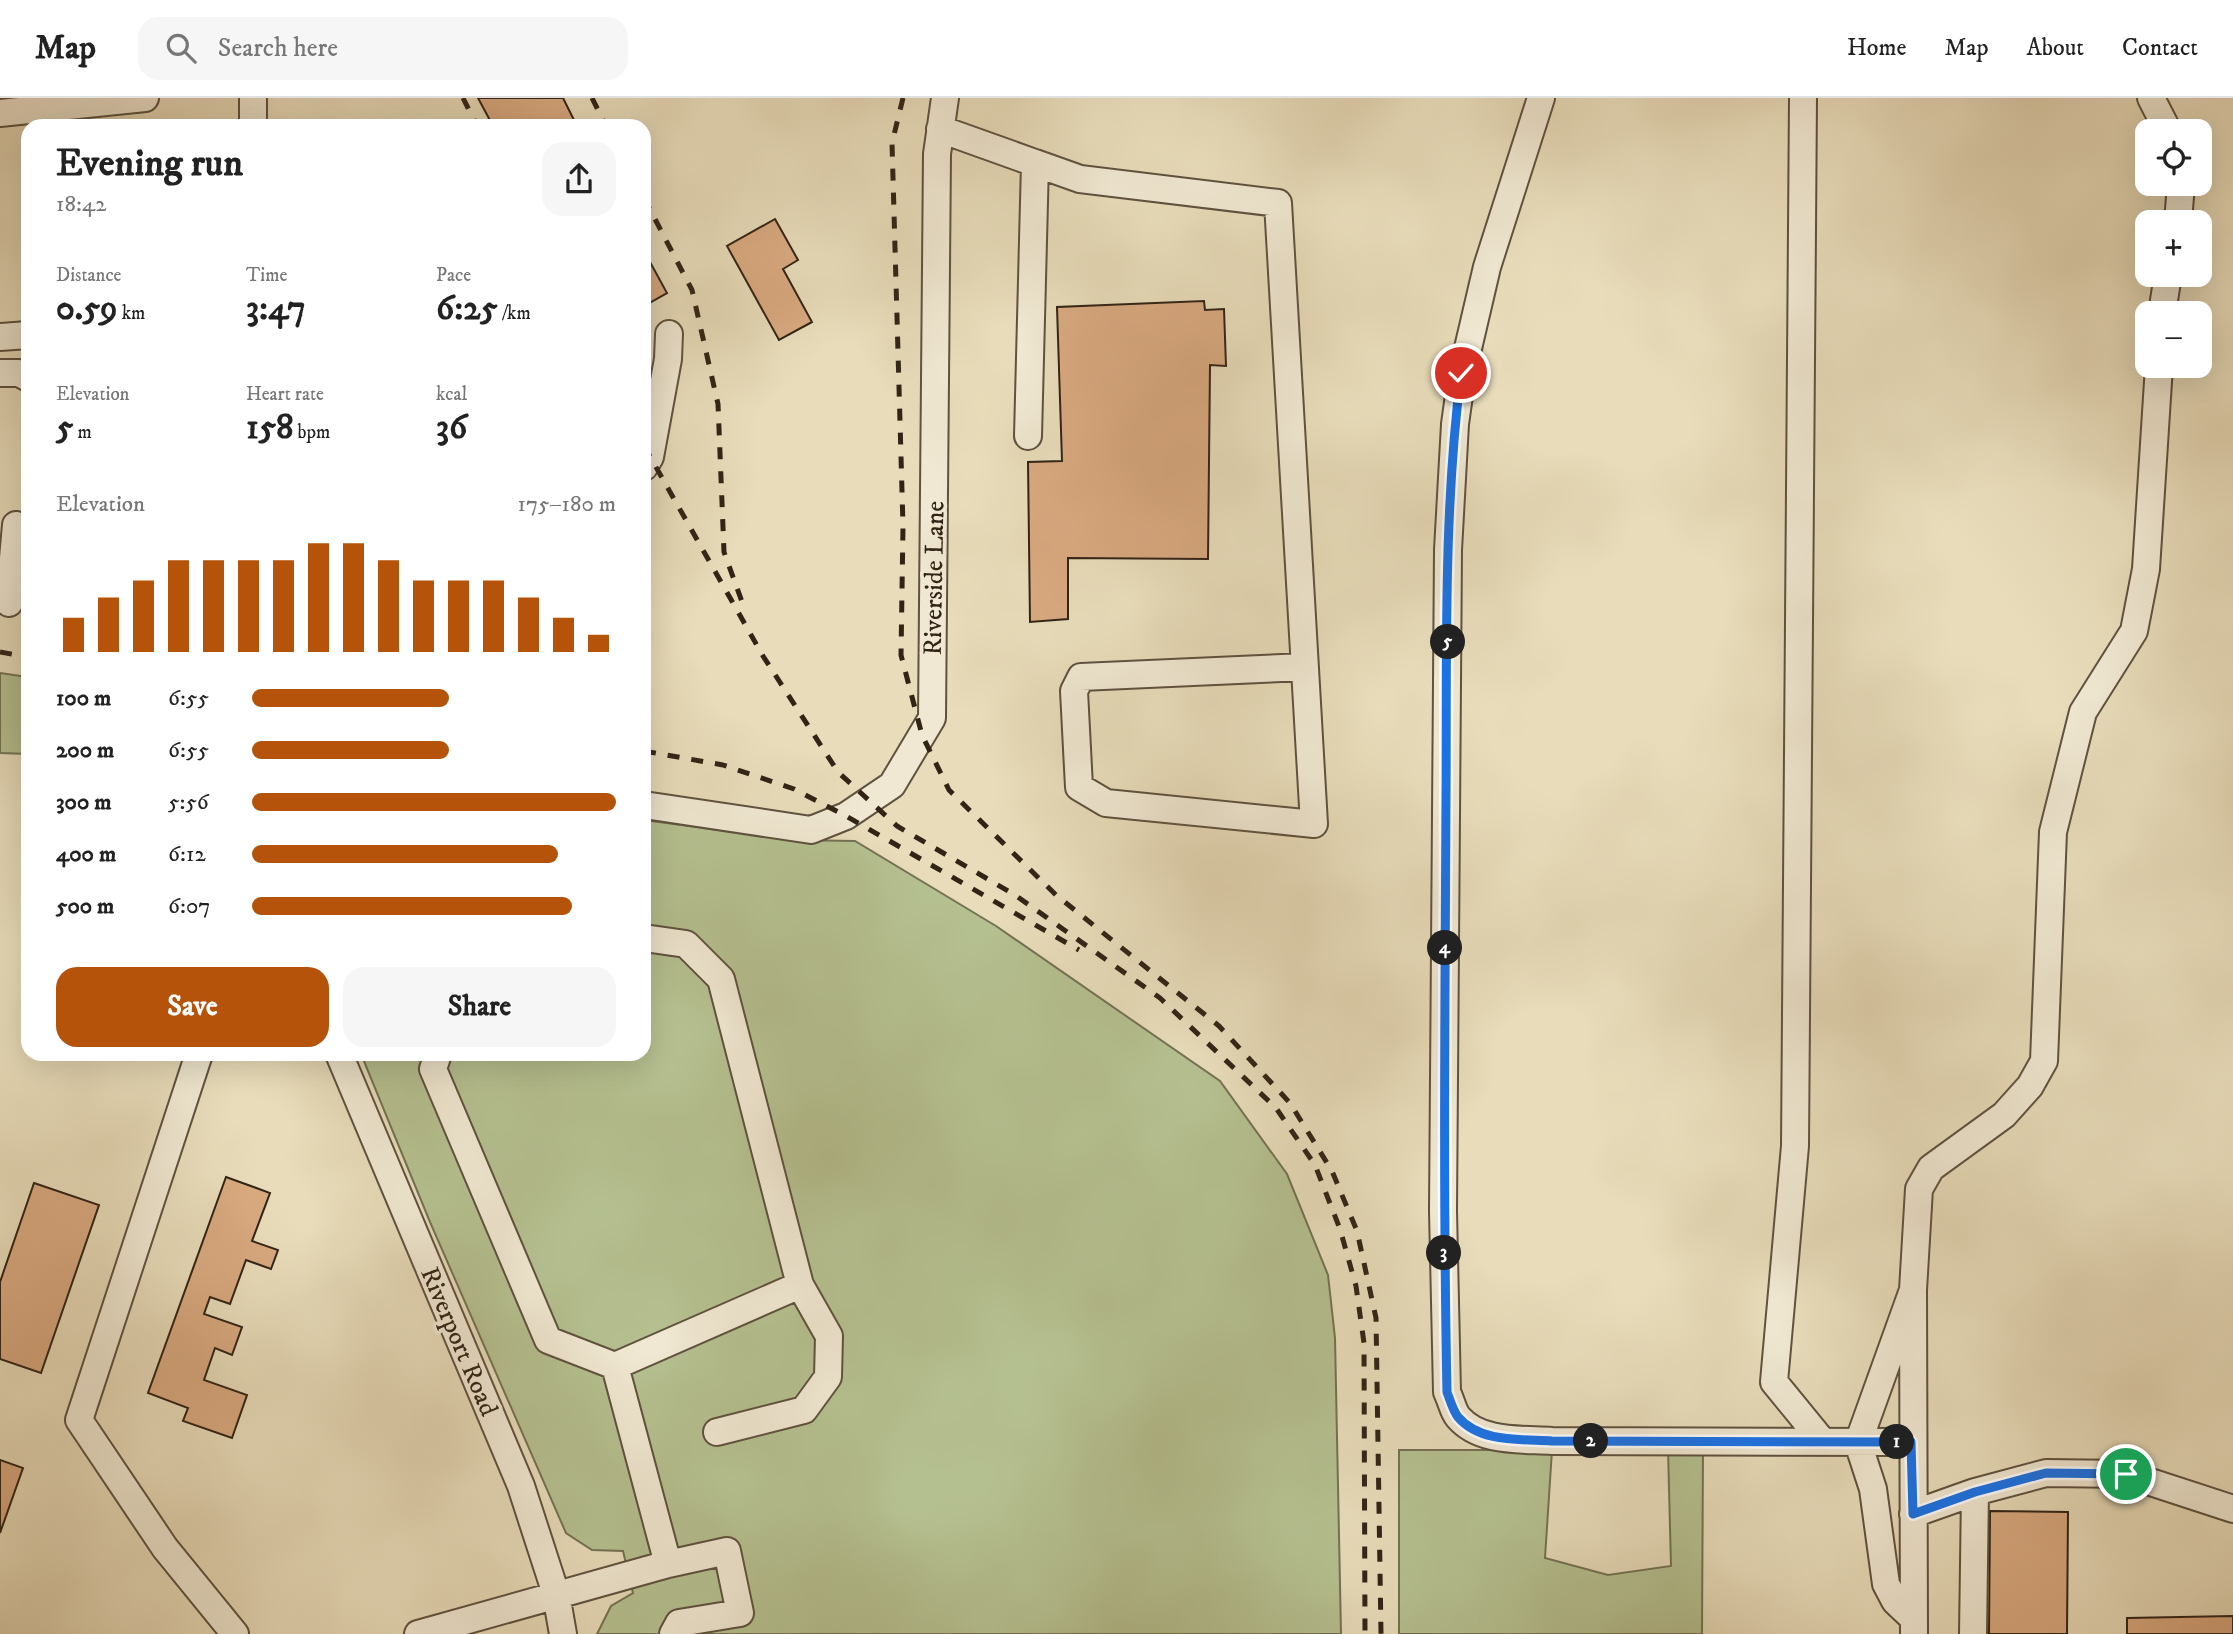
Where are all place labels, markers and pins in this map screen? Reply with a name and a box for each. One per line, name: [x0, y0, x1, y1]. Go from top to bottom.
pin: [1431, 343, 1491, 403]
pin: 5: [1430, 624, 1466, 660]
pin: 4: [1428, 930, 1462, 966]
pin: 3: [1426, 1236, 1462, 1270]
pin: 2: [1574, 1424, 1608, 1458]
pin: 1: [1880, 1424, 1914, 1460]
pin: [2096, 1444, 2156, 1504]

